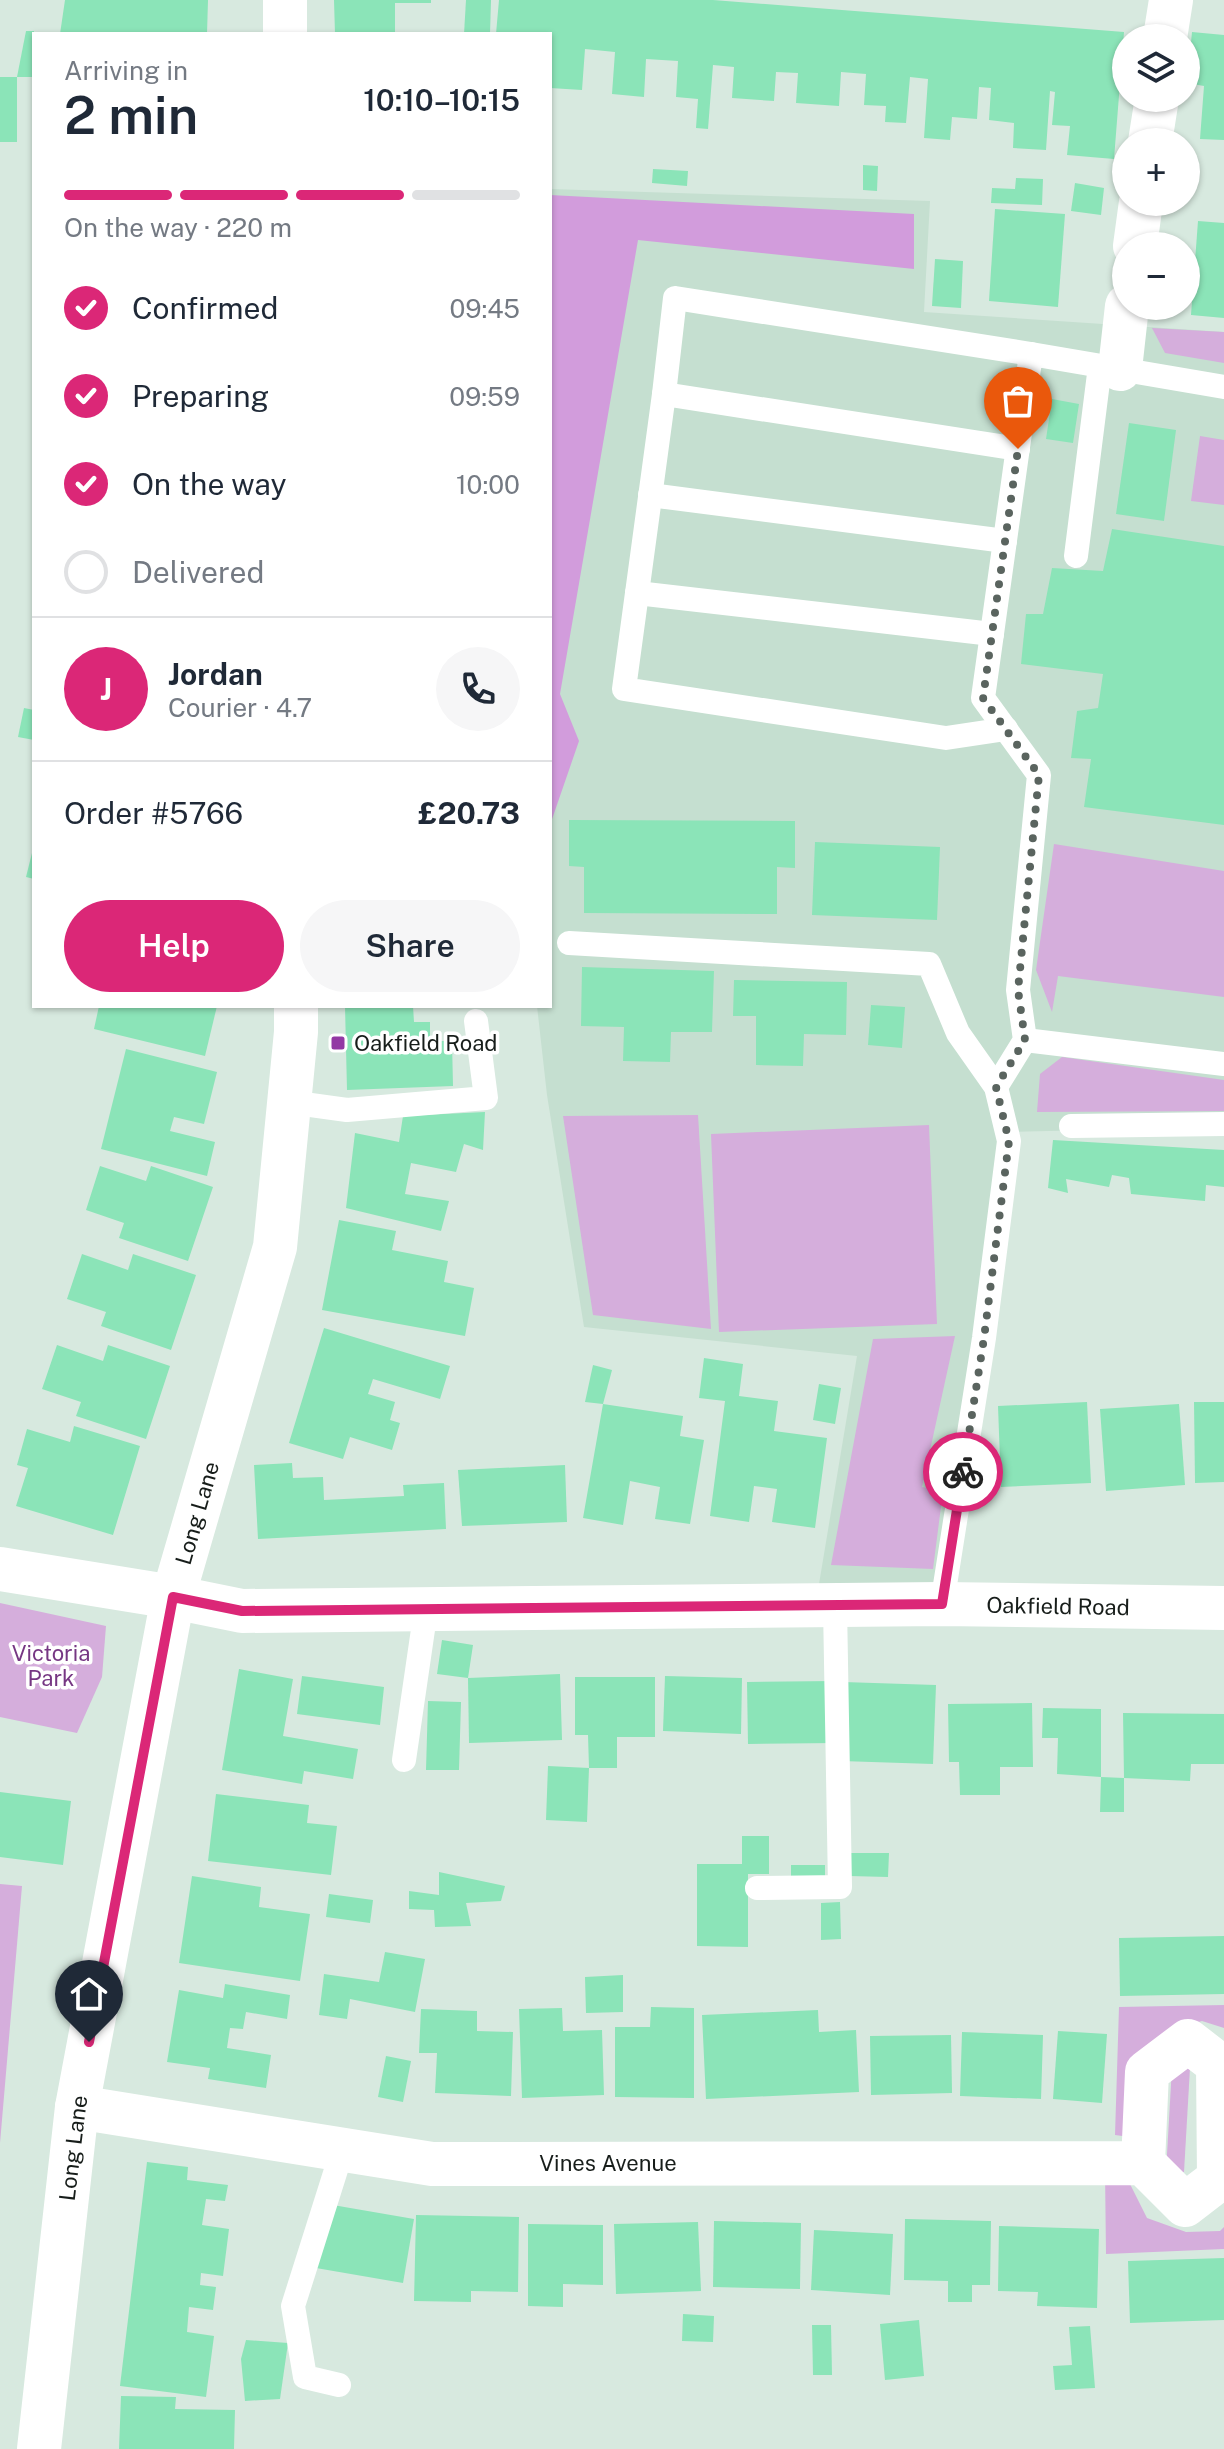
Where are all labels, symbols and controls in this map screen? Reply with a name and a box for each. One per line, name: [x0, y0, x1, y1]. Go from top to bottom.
map controls: [1112, 24, 1200, 320]
button: layers: [1112, 24, 1200, 112]
text: Arriving in: [64, 55, 188, 86]
text: 10:10–10:15: [363, 82, 520, 118]
text: 2 min: [64, 85, 198, 146]
button: +: [1112, 128, 1200, 216]
text: On the way · 220 m: [64, 212, 292, 243]
button: −: [1112, 232, 1200, 320]
icon: check: [64, 286, 108, 330]
text: Confirmed: [132, 290, 278, 326]
text: 09:45: [450, 293, 520, 324]
pin: [984, 367, 1052, 449]
icon: check: [64, 374, 108, 418]
text: Preparing: [132, 378, 269, 414]
icon: bag: [996, 379, 1040, 423]
text: 09:59: [449, 381, 520, 412]
icon: check: [64, 462, 108, 506]
text: On the way: [132, 466, 286, 502]
text: 10:00: [456, 469, 520, 500]
text: Delivered: [132, 554, 264, 590]
button: phone: [436, 647, 520, 731]
text: Jordan: [168, 656, 263, 692]
text: J: [100, 671, 112, 707]
text: Courier · 4.7: [168, 692, 312, 723]
text: Order #5766: [64, 795, 243, 831]
text: £20.73: [418, 795, 520, 831]
button: Help: [64, 900, 284, 992]
button: Share: [300, 900, 520, 992]
place label: Oakfield Road: [354, 1030, 497, 1056]
marker: Oakfield Road: [329, 1034, 347, 1052]
courier: [923, 1432, 1003, 1512]
icon: bike: [941, 1450, 985, 1494]
street label: Long Lane: [170, 1458, 224, 1568]
street label: Oakfield Road: [986, 1592, 1130, 1620]
park label: Victoria Park: [12, 1640, 90, 1691]
pin: [55, 1960, 123, 2042]
icon: home: [67, 1972, 111, 2016]
street label: Long Lane: [54, 2094, 92, 2202]
street label: Vines Avenue: [539, 2150, 677, 2176]

